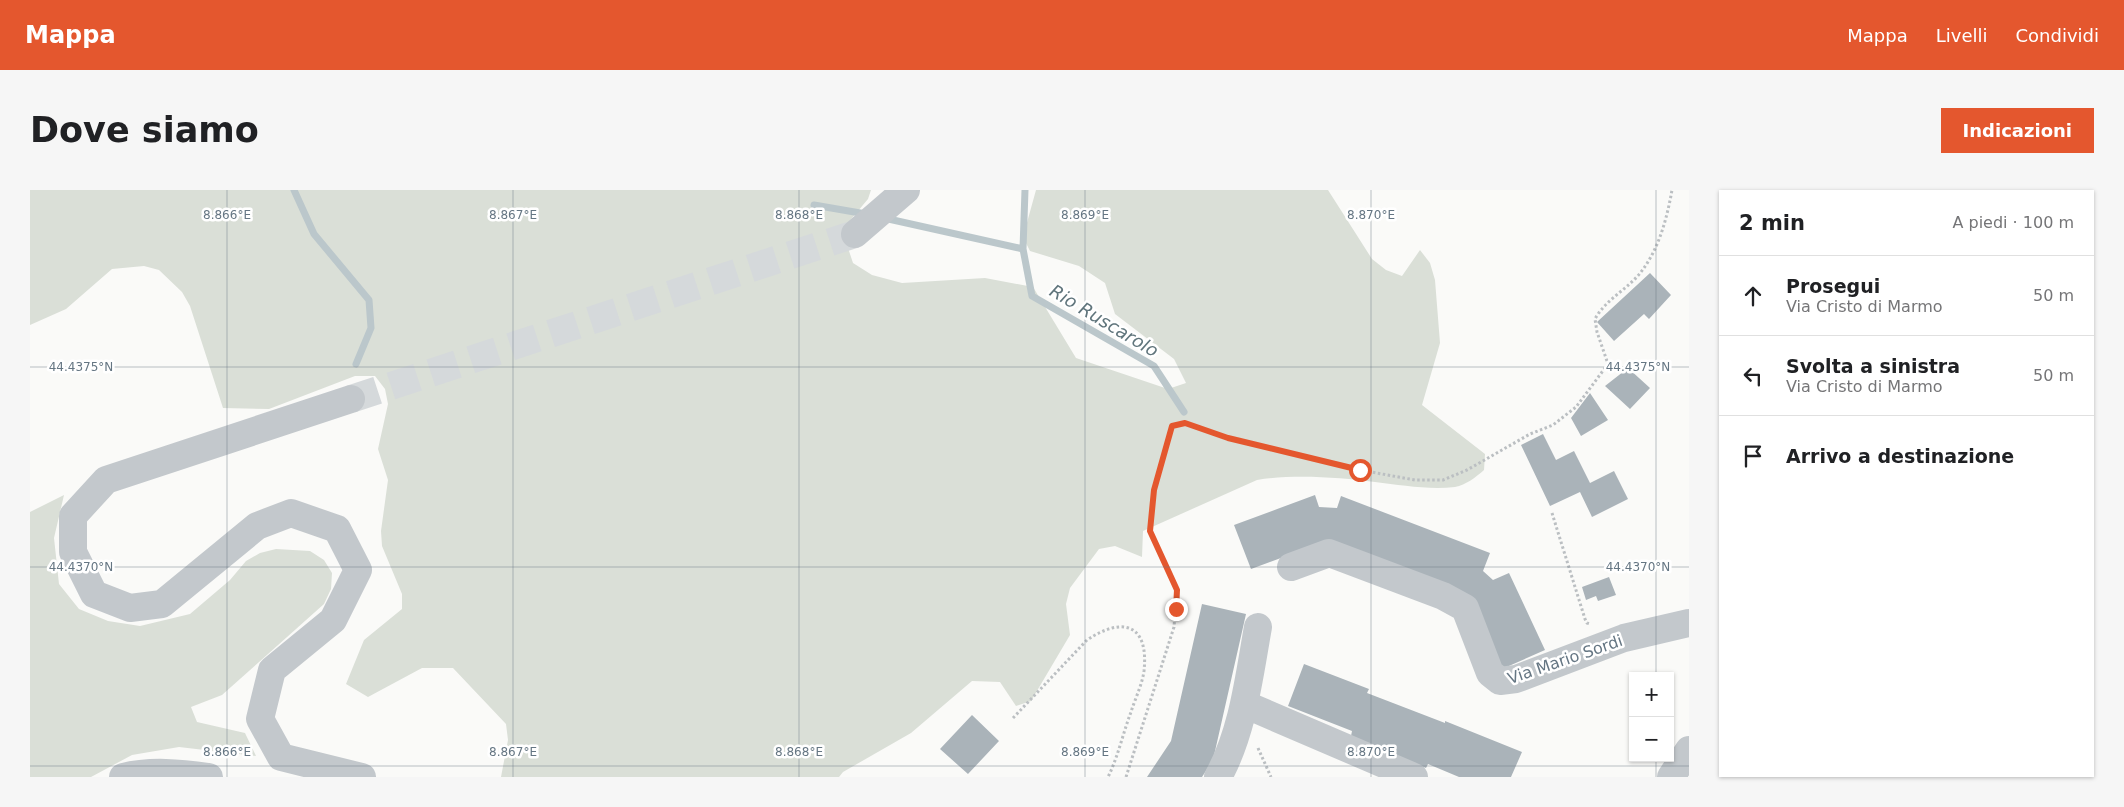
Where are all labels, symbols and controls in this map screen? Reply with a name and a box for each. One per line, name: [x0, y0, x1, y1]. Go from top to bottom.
text: Mappa: [25, 21, 116, 49]
text: Mappa: [1847, 25, 1908, 46]
text: Livelli: [1936, 25, 1988, 46]
text: Condividi: [2016, 25, 2099, 46]
button: Indicazioni: [1941, 108, 2094, 153]
text: Dove siamo: [30, 110, 259, 150]
text: 8.866°E: [203, 208, 251, 222]
text: 8.867°E: [489, 208, 537, 222]
text: 8.868°E: [775, 208, 823, 222]
text: 8.869°E: [1061, 208, 1109, 222]
text: 8.870°E: [1347, 208, 1395, 222]
text: 2 min: [1739, 211, 1805, 235]
text: A piedi · 100 m: [1952, 213, 2074, 232]
text: Prosegui: [1786, 275, 1880, 297]
water label: Rio Ruscarolo: [1046, 280, 1162, 361]
icon: ahead: [1739, 282, 1767, 310]
text: 50 m: [2033, 286, 2074, 305]
text: Via Cristo di Marmo: [1786, 297, 1943, 316]
text: Svolta a sinistra: [1786, 355, 1960, 377]
text: 44.4375°N: [49, 360, 113, 374]
text: 44.4375°N: [1606, 360, 1670, 374]
icon: left: [1739, 362, 1767, 390]
text: 50 m: [2033, 366, 2074, 385]
text: Via Cristo di Marmo: [1786, 377, 1943, 396]
icon: arrive: [1739, 442, 1767, 470]
text: Arrivo a destinazione: [1786, 445, 2014, 467]
route start: [1349, 459, 1372, 482]
text: 44.4370°N: [49, 560, 113, 574]
text: 44.4370°N: [1606, 560, 1670, 574]
route end: [1165, 598, 1188, 621]
street label: Via Mario Sordi: [1505, 631, 1625, 688]
map controls: [1629, 672, 1674, 762]
button: +: [1629, 672, 1674, 717]
button: −: [1629, 717, 1674, 762]
text: 8.866°E: [203, 745, 251, 759]
text: 8.867°E: [489, 745, 537, 759]
text: 8.868°E: [775, 745, 823, 759]
text: 8.869°E: [1061, 745, 1109, 759]
text: 8.870°E: [1347, 745, 1395, 759]

